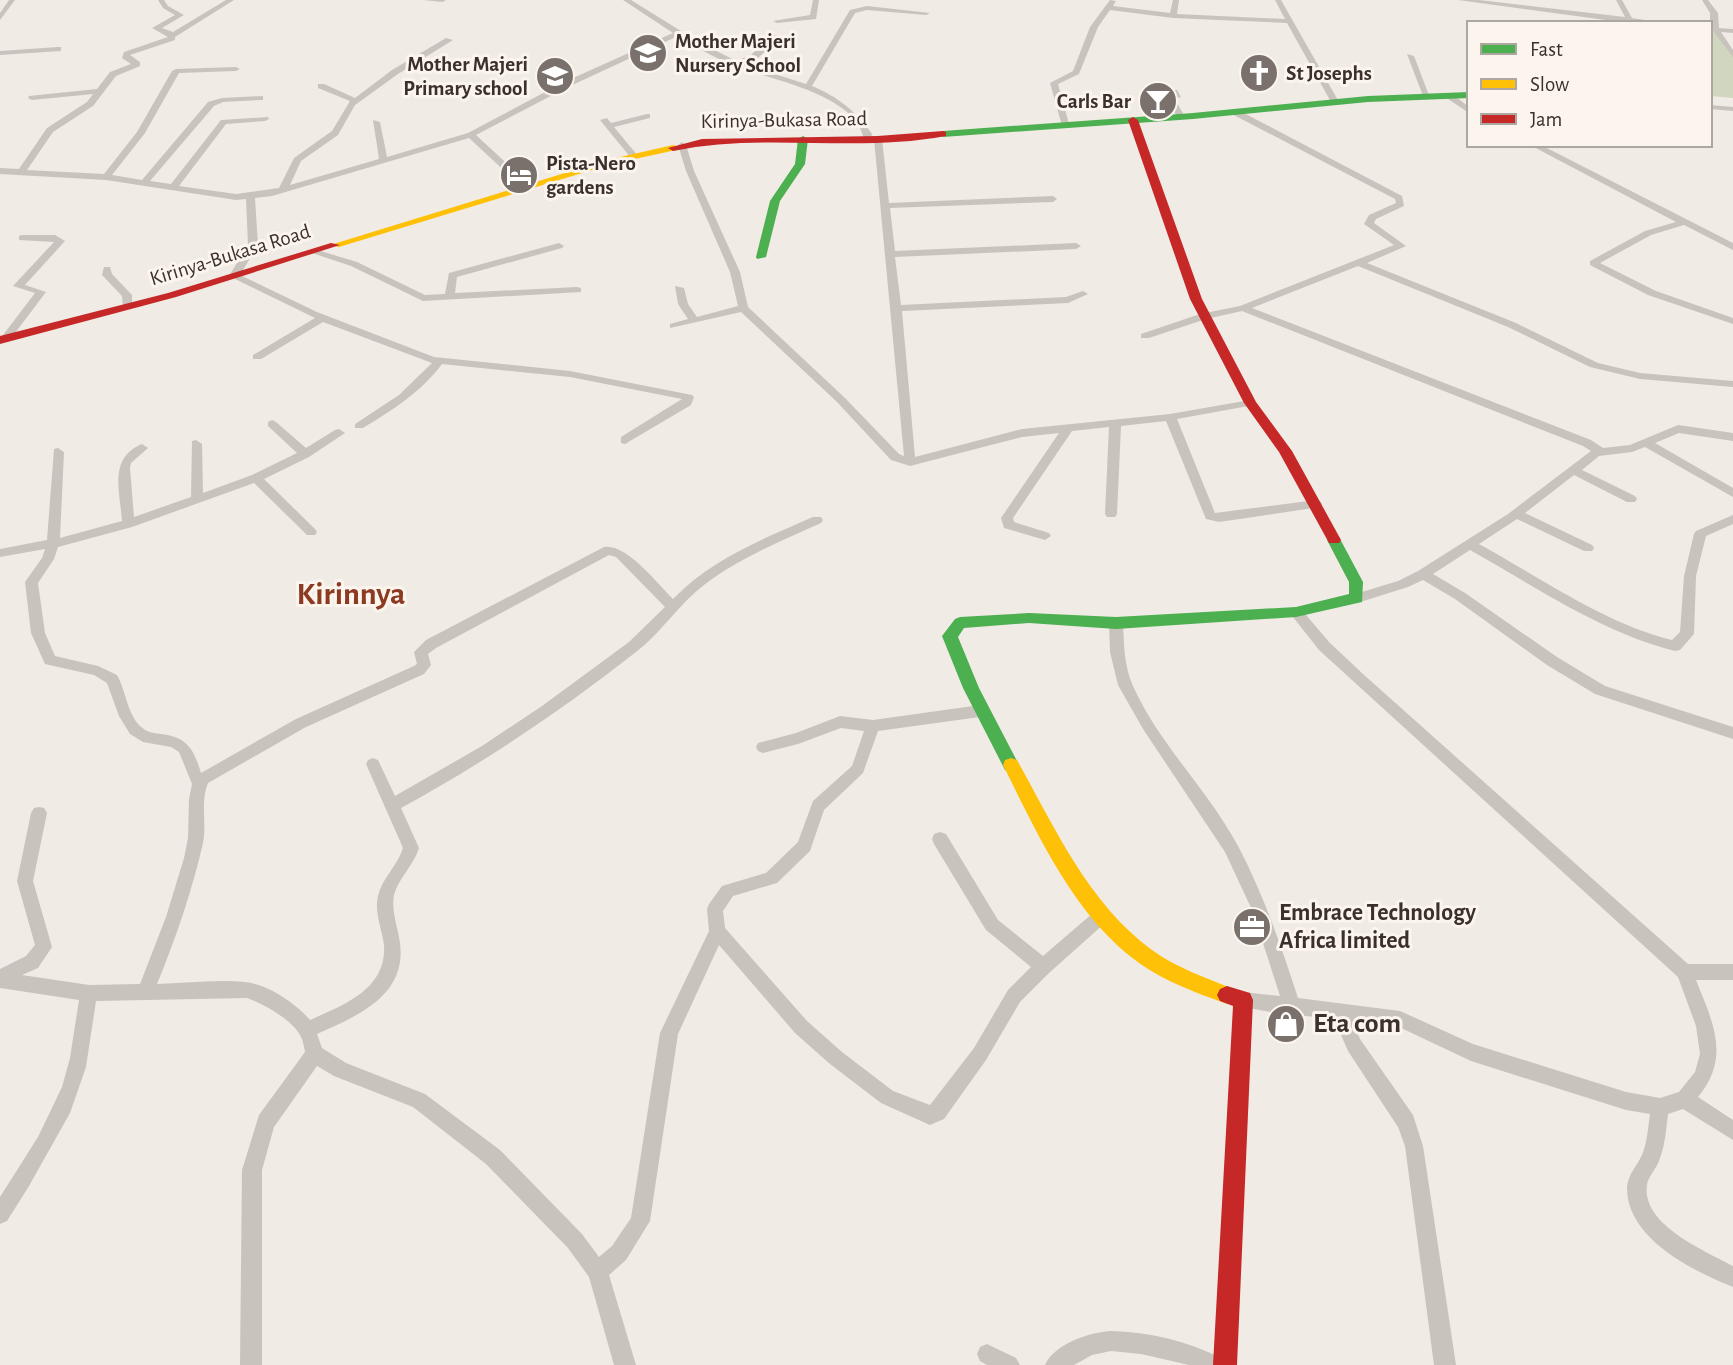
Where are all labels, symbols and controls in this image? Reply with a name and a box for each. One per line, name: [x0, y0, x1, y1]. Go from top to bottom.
legend: [1467, 21, 1712, 147]
place label: Mother Majeri Nursery School: [675, 31, 801, 76]
school or university icon: Mother Majeri Nursery School: [627, 32, 669, 74]
text: Fast: [1530, 39, 1563, 60]
church icon: St Josephs: [1238, 52, 1280, 94]
place label: Mother Majeri Primary school: [403, 54, 528, 99]
school or university icon: Mother Majeri Primary school: [534, 55, 576, 97]
place label: St Josephs: [1286, 63, 1372, 84]
text: Slow: [1530, 74, 1569, 95]
bar icon: Carls Bar: [1137, 80, 1179, 122]
place label: Carls Bar: [1057, 91, 1132, 112]
street label: Kirinya-Bukasa Road: [701, 108, 868, 132]
text: Jam: [1530, 109, 1562, 130]
place label: Pista-Nero gardens: [546, 153, 636, 198]
hotel icon: Pista-Nero gardens: [498, 154, 540, 196]
street label: Kirinya-Bukasa Road: [147, 221, 313, 289]
district label: Kirinnya: [297, 578, 406, 610]
place label: Embrace Technology Africa limited: [1279, 901, 1476, 953]
office icon: Embrace Technology Africa limited: [1231, 906, 1273, 948]
shop icon: Eta com: [1265, 1003, 1307, 1045]
place label: Eta com: [1313, 1010, 1401, 1038]

